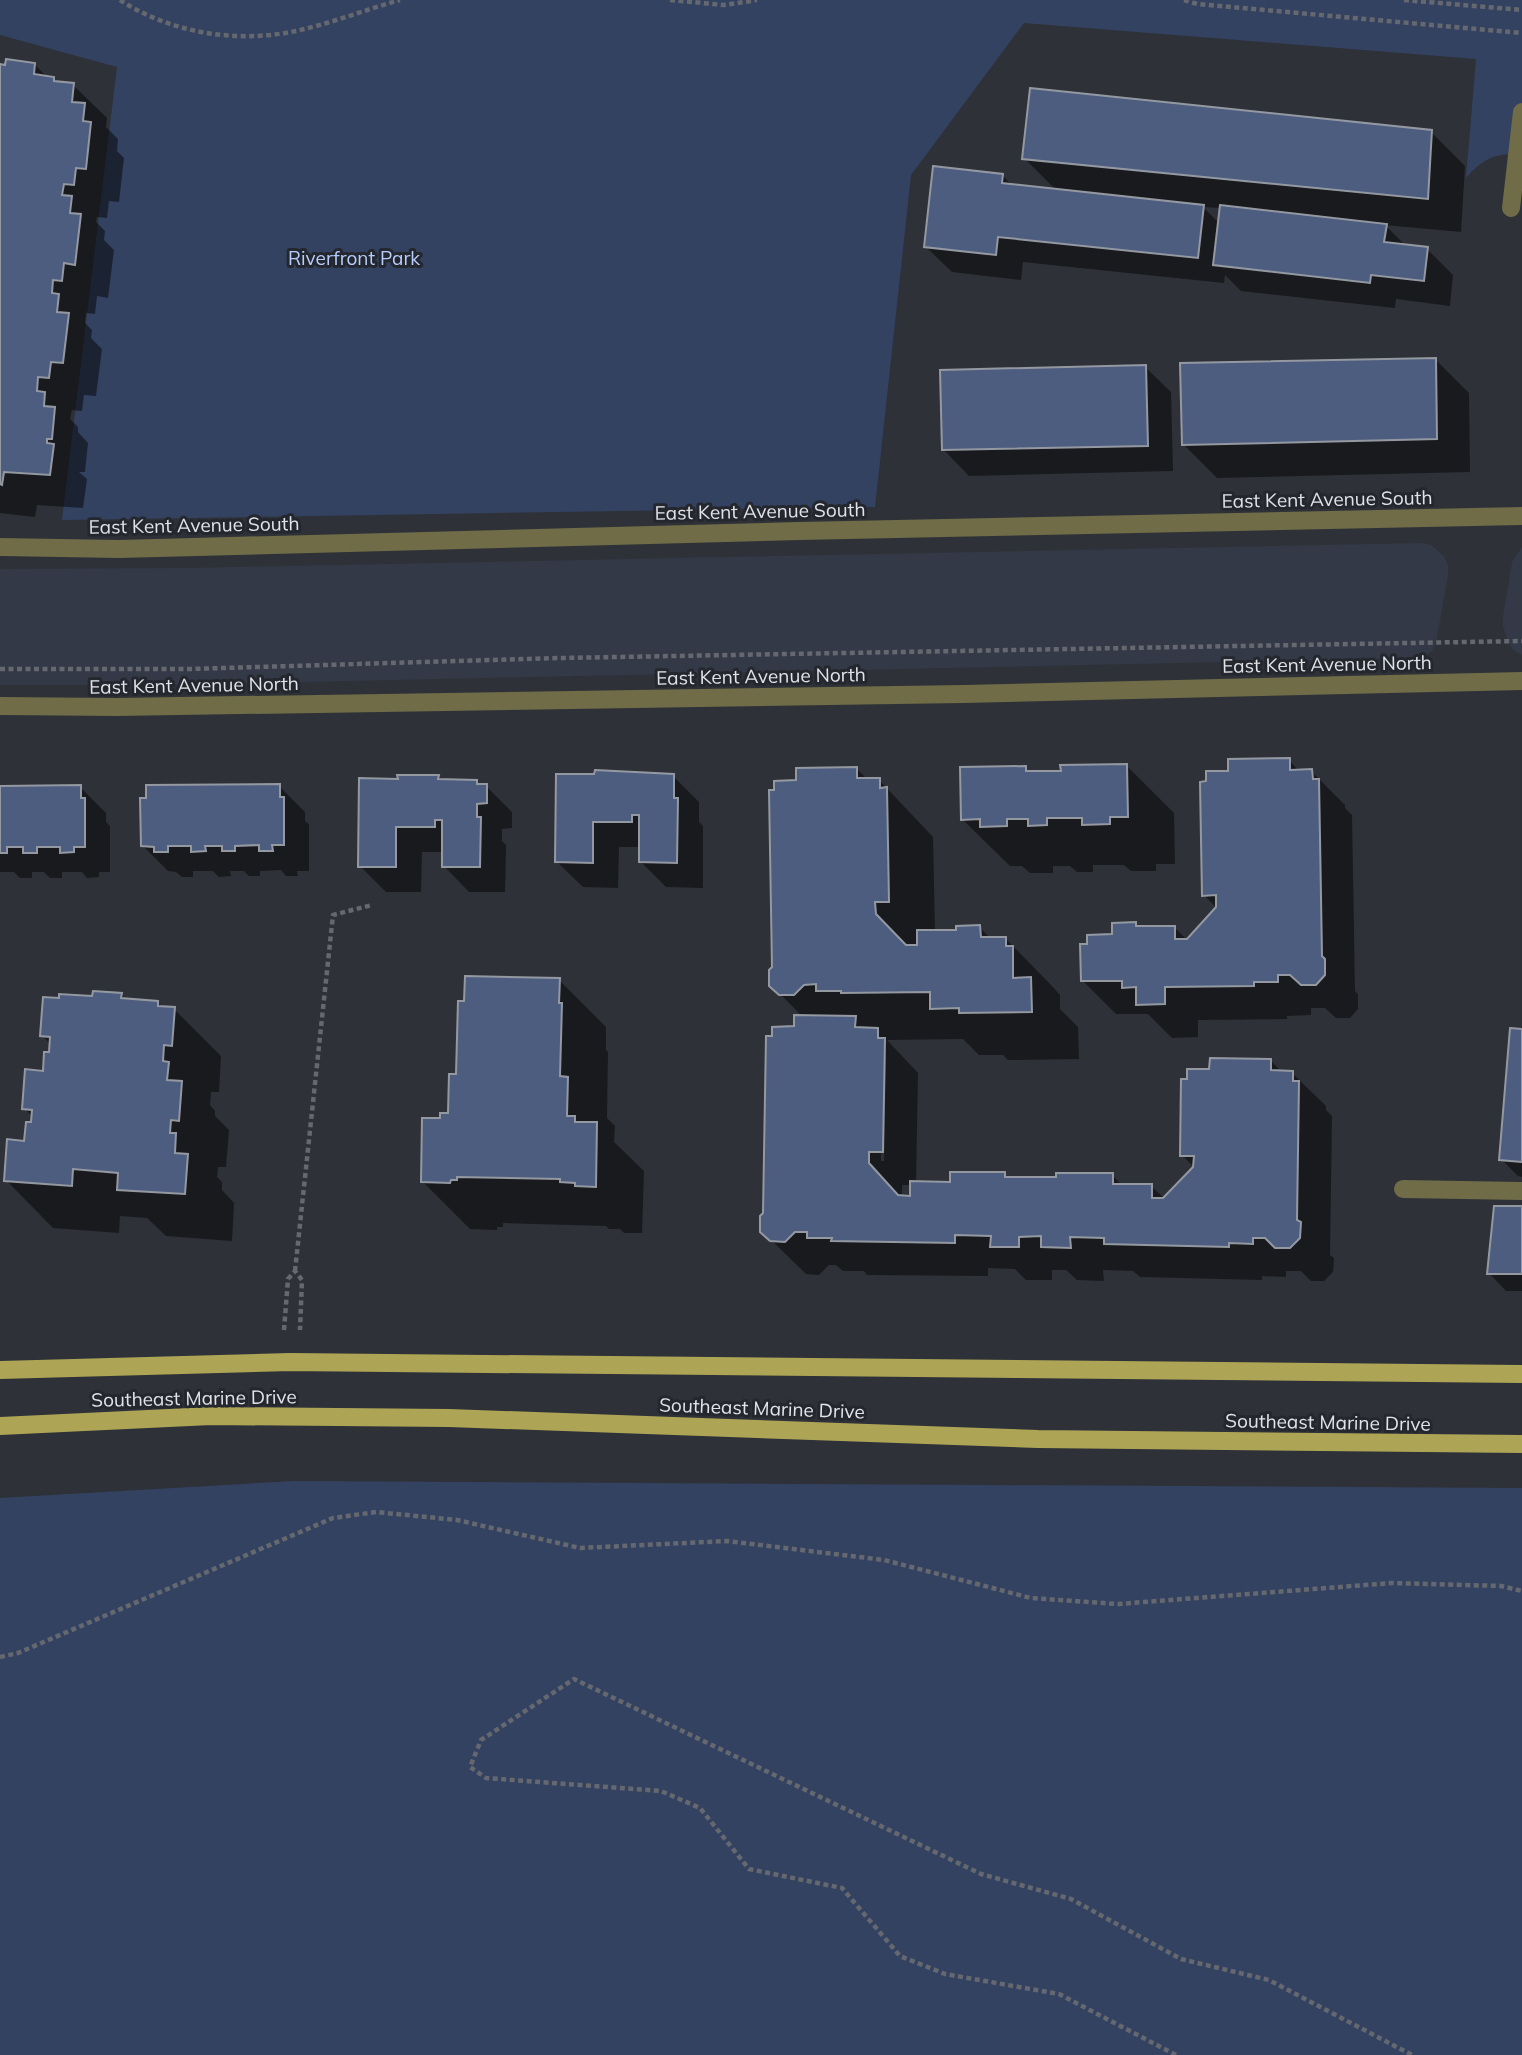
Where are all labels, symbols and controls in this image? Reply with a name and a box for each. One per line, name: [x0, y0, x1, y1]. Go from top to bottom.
park label: Riverfront Park: [288, 246, 420, 270]
street label: East Kent Avenue South: [1221, 485, 1433, 513]
street label: East Kent Avenue South: [654, 497, 866, 525]
street label: East Kent Avenue South: [88, 511, 300, 539]
street label: East Kent Avenue North: [1222, 650, 1432, 678]
street label: East Kent Avenue North: [656, 662, 866, 690]
street label: East Kent Avenue North: [89, 671, 299, 699]
street label: Southeast Marine Drive: [91, 1384, 297, 1412]
street label: Southeast Marine Drive: [659, 1392, 865, 1424]
street label: Southeast Marine Drive: [1225, 1408, 1431, 1436]

